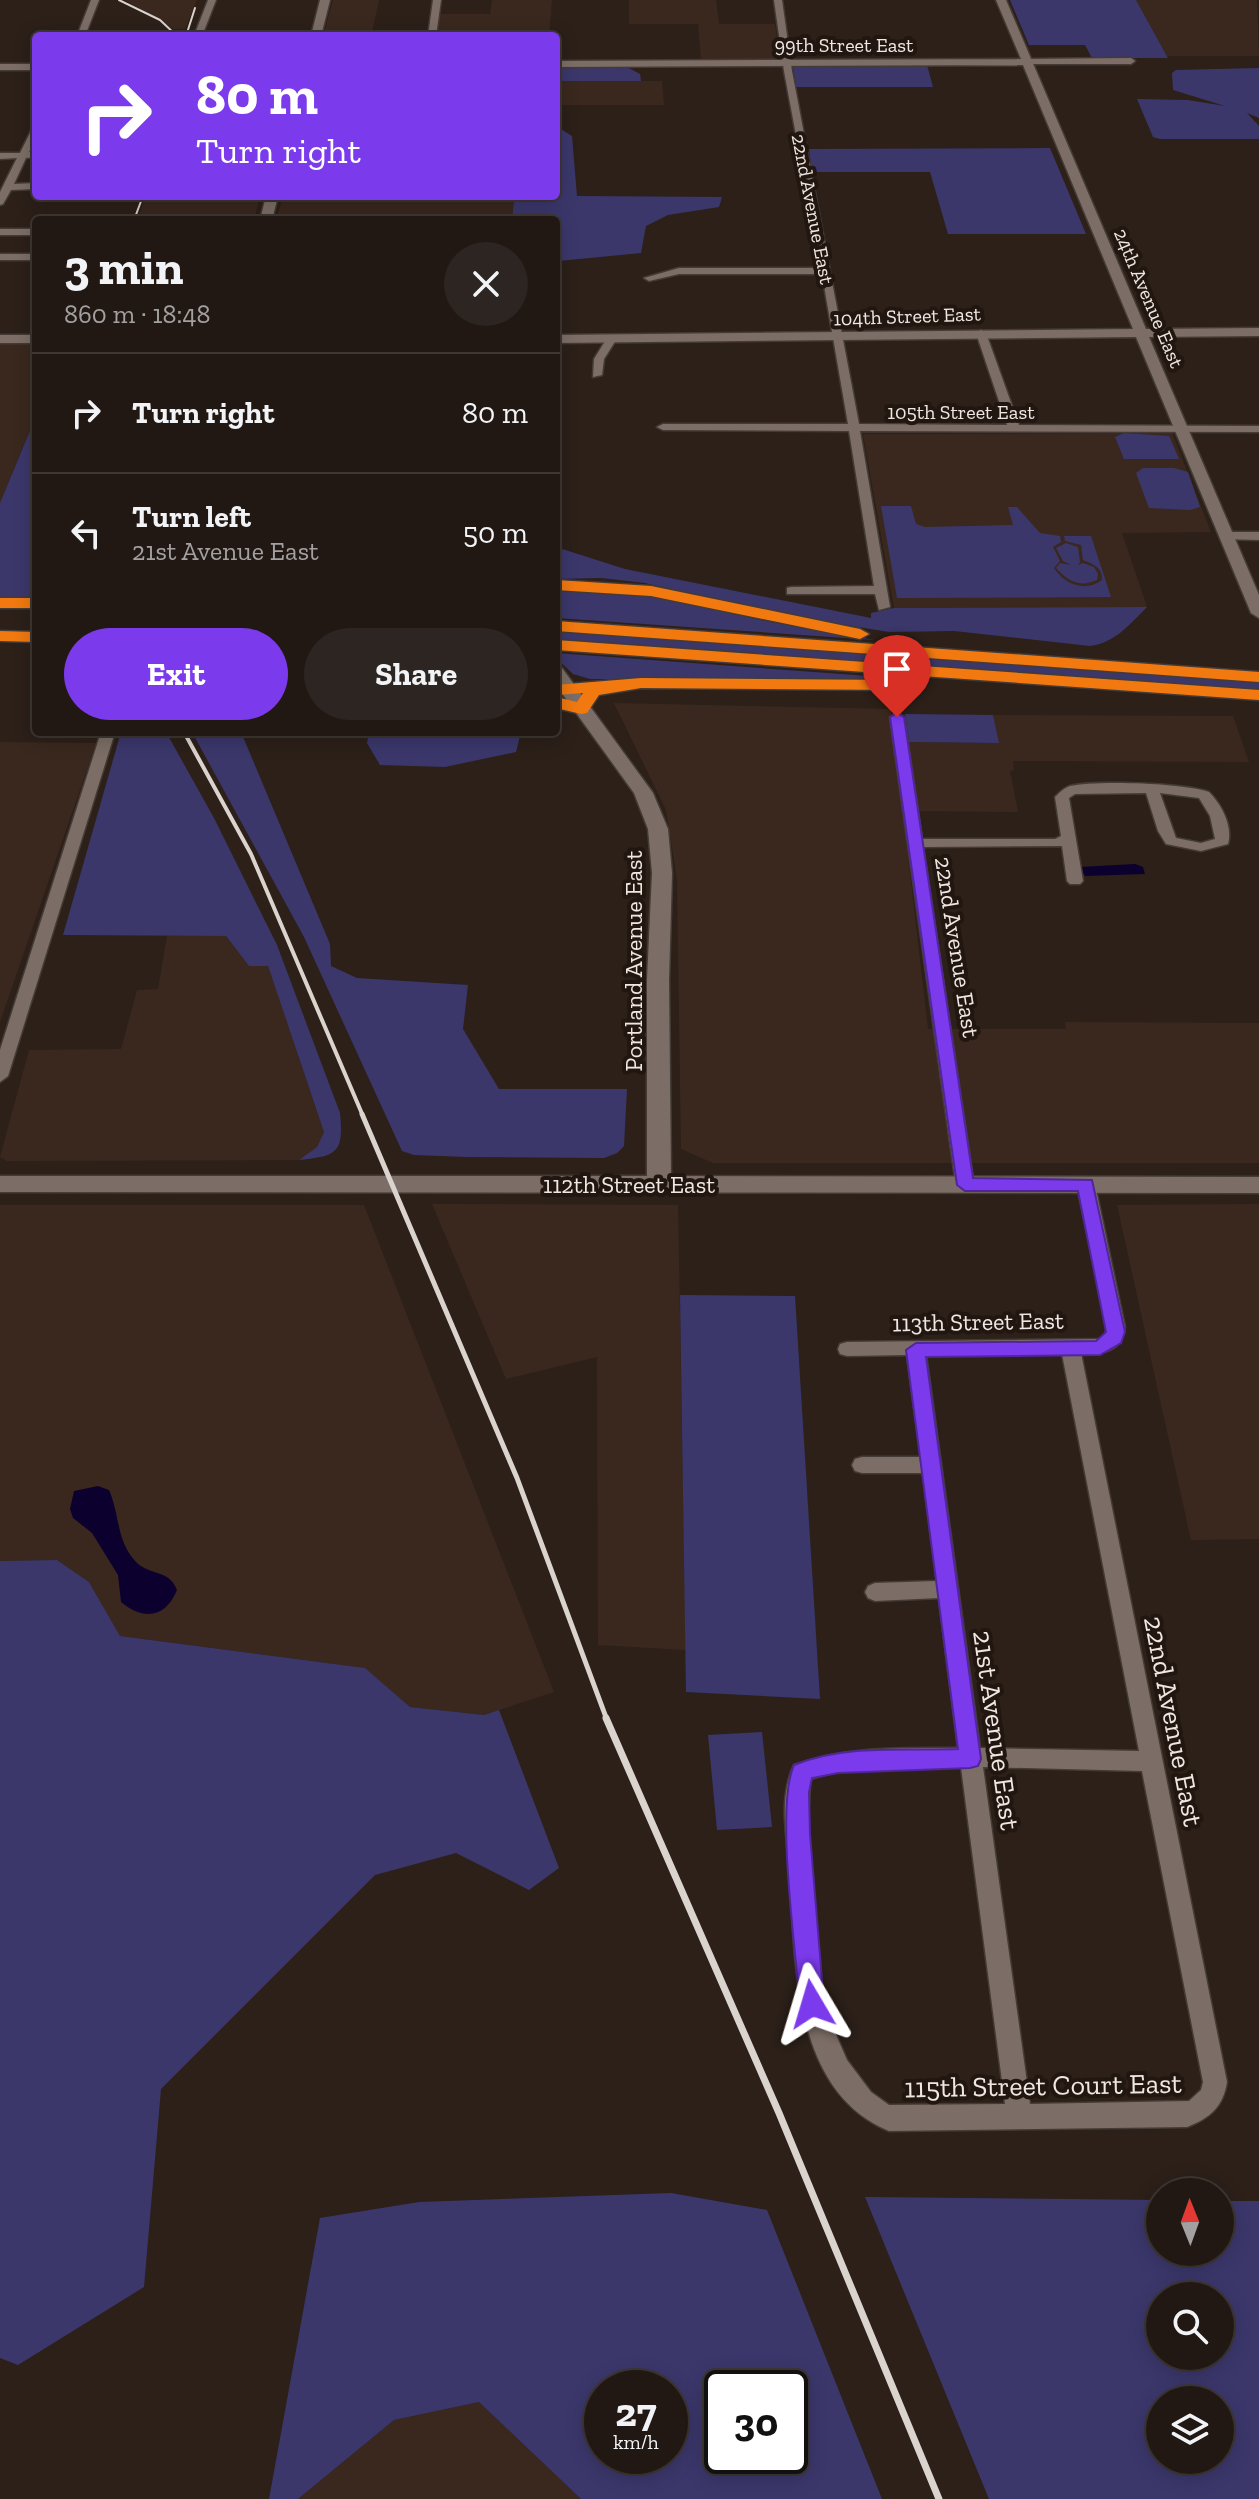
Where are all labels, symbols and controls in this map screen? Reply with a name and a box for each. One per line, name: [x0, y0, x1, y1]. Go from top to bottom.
street label: 99th Street East: [774, 33, 914, 57]
text: 80 m: [196, 61, 318, 128]
icon: right: [64, 64, 168, 168]
text: Turn right: [196, 129, 361, 172]
street label: 22nd Avenue East: [787, 132, 839, 287]
street label: 24th Avenue East: [1109, 225, 1189, 372]
text: 3 min: [64, 239, 183, 296]
button: close: [444, 242, 528, 326]
text: 860 m · 18:48: [64, 298, 210, 330]
street label: 104th Street East: [833, 301, 982, 331]
icon: right: [64, 391, 108, 435]
text: Turn right: [132, 395, 274, 431]
text: 80 m: [462, 395, 528, 431]
street label: 105th Street East: [887, 400, 1035, 424]
text: Turn left: [132, 499, 251, 535]
icon: left: [64, 511, 108, 555]
text: 50 m: [463, 515, 528, 551]
text: 21st Avenue East: [132, 535, 319, 567]
button: Exit: [64, 628, 288, 720]
button: Share: [304, 628, 528, 720]
pin: [863, 635, 931, 717]
icon: arrive: [875, 647, 919, 691]
street label: Portland Avenue East: [619, 851, 648, 1071]
street label: 22nd Avenue East: [929, 854, 986, 1040]
street label: 112th Street East: [543, 1170, 715, 1199]
street label: 113th Street East: [892, 1306, 1064, 1337]
street label: 22nd Avenue East: [1137, 1613, 1210, 1830]
street label: 21st Avenue East: [966, 1628, 1027, 1833]
position arrow: [770, 1962, 854, 2046]
street label: 115th Street Court East: [904, 2067, 1183, 2104]
north arrow: [1146, 2178, 1234, 2266]
map controls: [1146, 2178, 1234, 2474]
button: search: [1146, 2282, 1234, 2370]
speed limit sign: 30: [704, 2370, 808, 2474]
button: layers: [1146, 2386, 1234, 2474]
text: 27: [615, 2388, 657, 2436]
text: km/h: [613, 2430, 659, 2454]

